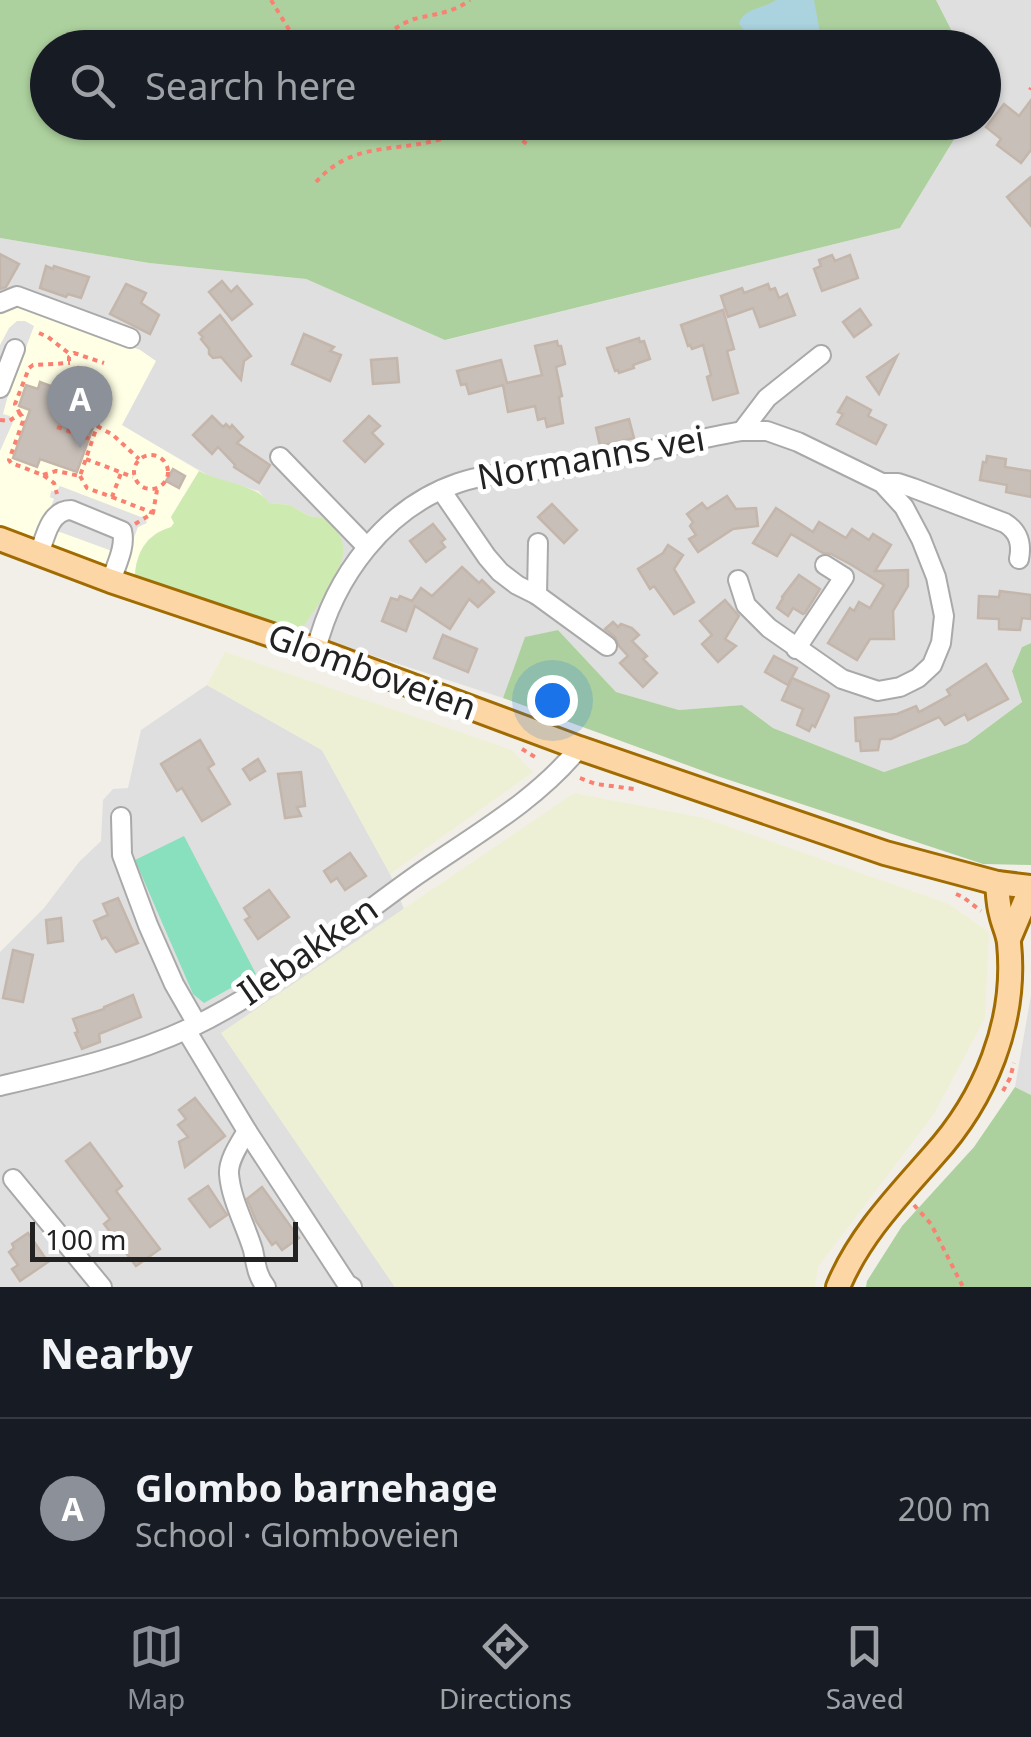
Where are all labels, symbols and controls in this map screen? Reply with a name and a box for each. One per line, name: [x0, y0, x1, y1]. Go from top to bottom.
search box: [30, 30, 1001, 140]
icon: search: [65, 58, 120, 113]
text: Search here: [145, 59, 356, 111]
pin: A: [48, 366, 112, 448]
street label: Normanns vei: [473, 413, 708, 500]
street label: Glomboveien: [262, 611, 483, 730]
your location: [527, 675, 578, 726]
street label: Ilebakken: [228, 884, 386, 1015]
scale bar: [30, 1217, 298, 1262]
text: 100 m: [45, 1220, 127, 1258]
text: Nearby: [40, 1324, 193, 1381]
text: Glombo barnehage: [135, 1461, 498, 1513]
text: A: [61, 1487, 84, 1530]
text: 200 m: [898, 1487, 991, 1530]
text: School · Glomboveien: [135, 1513, 460, 1556]
tab: Map: [127, 1619, 185, 1717]
tab: Directions: [439, 1619, 572, 1717]
tab: Saved: [826, 1619, 904, 1717]

